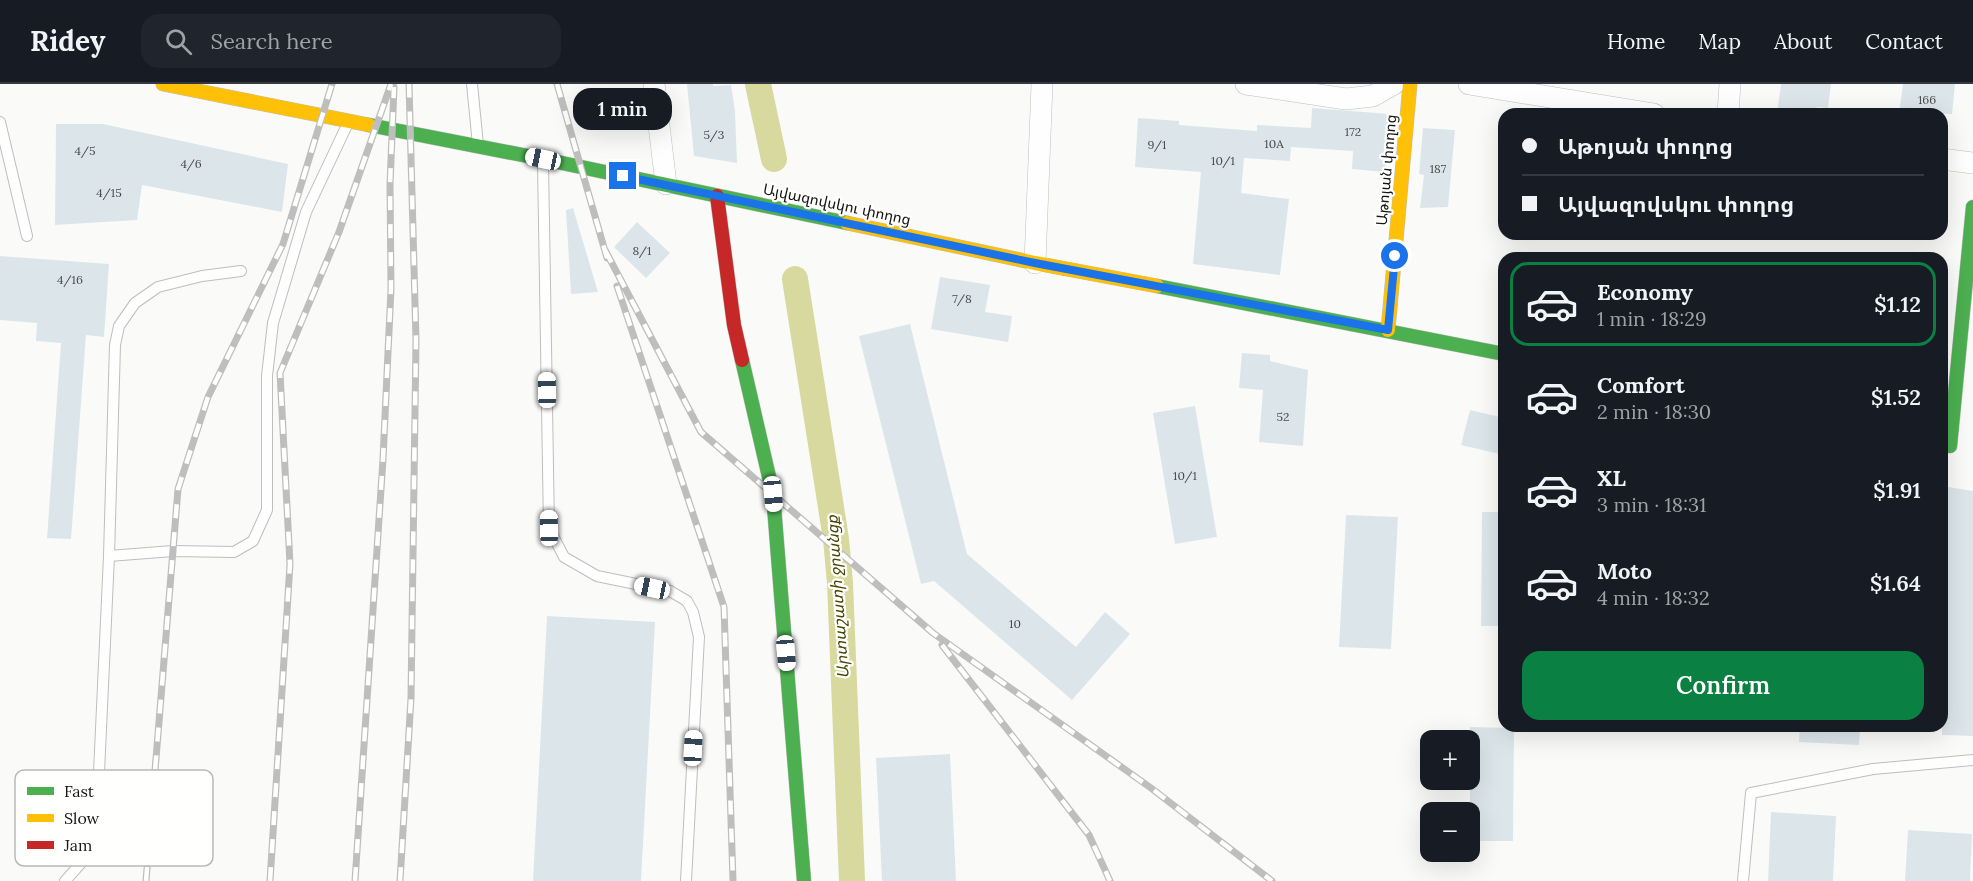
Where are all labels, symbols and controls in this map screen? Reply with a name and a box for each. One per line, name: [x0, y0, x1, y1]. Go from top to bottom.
search box: [141, 14, 561, 68]
text: Ridey: [30, 23, 105, 59]
icon: search: [162, 25, 195, 58]
text: Search here: [210, 27, 333, 55]
text: Home: [1607, 28, 1665, 55]
text: Map: [1698, 28, 1741, 55]
text: About: [1774, 28, 1832, 55]
text: Contact: [1865, 28, 1943, 55]
callout: 1 min: [574, 89, 672, 131]
house number: 166: [1918, 92, 1936, 107]
text: 1 min: [597, 96, 648, 121]
street label: Աթոյան փողոց: [1372, 114, 1400, 226]
house number: 172: [1345, 124, 1361, 139]
house number: 5/3: [703, 127, 725, 143]
text: Աթոյան փողոց: [1558, 132, 1733, 160]
house number: 10A: [1264, 136, 1284, 151]
house number: 9/1: [1148, 137, 1166, 153]
house number: 4/5: [74, 143, 96, 159]
car: [524, 146, 562, 172]
house number: 10/1: [1211, 153, 1235, 169]
house number: 4/6: [180, 156, 202, 172]
house number: 187: [1430, 161, 1447, 176]
route end: [609, 162, 636, 189]
street label: Այվազովսկու փողոց: [761, 179, 913, 229]
house number: 4/15: [96, 185, 122, 201]
text: Այվազովսկու փողոց: [1558, 190, 1794, 218]
route start: [1381, 242, 1408, 269]
house number: 8/1: [633, 243, 651, 259]
house number: 4/16: [57, 272, 83, 288]
icon: car: [1525, 277, 1579, 331]
text: Economy: [1597, 278, 1693, 306]
text: $1.12: [1874, 290, 1921, 318]
house number: 7/8: [952, 291, 972, 307]
text: 1 min · 18:29: [1597, 306, 1707, 331]
icon: car: [1525, 370, 1579, 424]
text: Comfort: [1597, 371, 1685, 399]
car: [538, 372, 556, 408]
text: $1.52: [1871, 383, 1921, 411]
text: 2 min · 18:30: [1597, 399, 1711, 424]
house number: 52: [1277, 409, 1289, 424]
icon: car: [1525, 463, 1579, 517]
text: XL: [1597, 464, 1626, 492]
house number: 10/1: [1173, 468, 1197, 484]
car: [762, 475, 784, 513]
text: $1.91: [1873, 476, 1921, 504]
text: 3 min · 18:31: [1597, 492, 1707, 517]
car: [540, 510, 558, 546]
water label: Արտաշատի ջրանցք: [821, 513, 853, 679]
icon: car: [1525, 556, 1579, 610]
text: Moto: [1597, 557, 1652, 585]
text: $1.64: [1870, 569, 1921, 597]
car: [633, 575, 671, 601]
text: 4 min · 18:32: [1597, 585, 1710, 610]
house number: 10: [1009, 616, 1021, 631]
car: [775, 634, 797, 672]
button: Confirm: [1522, 651, 1924, 720]
car: [683, 730, 703, 766]
map controls: [1420, 730, 1480, 862]
button: +: [1420, 730, 1480, 790]
legend: [15, 770, 213, 866]
text: Fast: [64, 781, 95, 801]
button: −: [1420, 802, 1480, 862]
text: Slow: [64, 808, 100, 828]
text: Jam: [63, 835, 92, 855]

